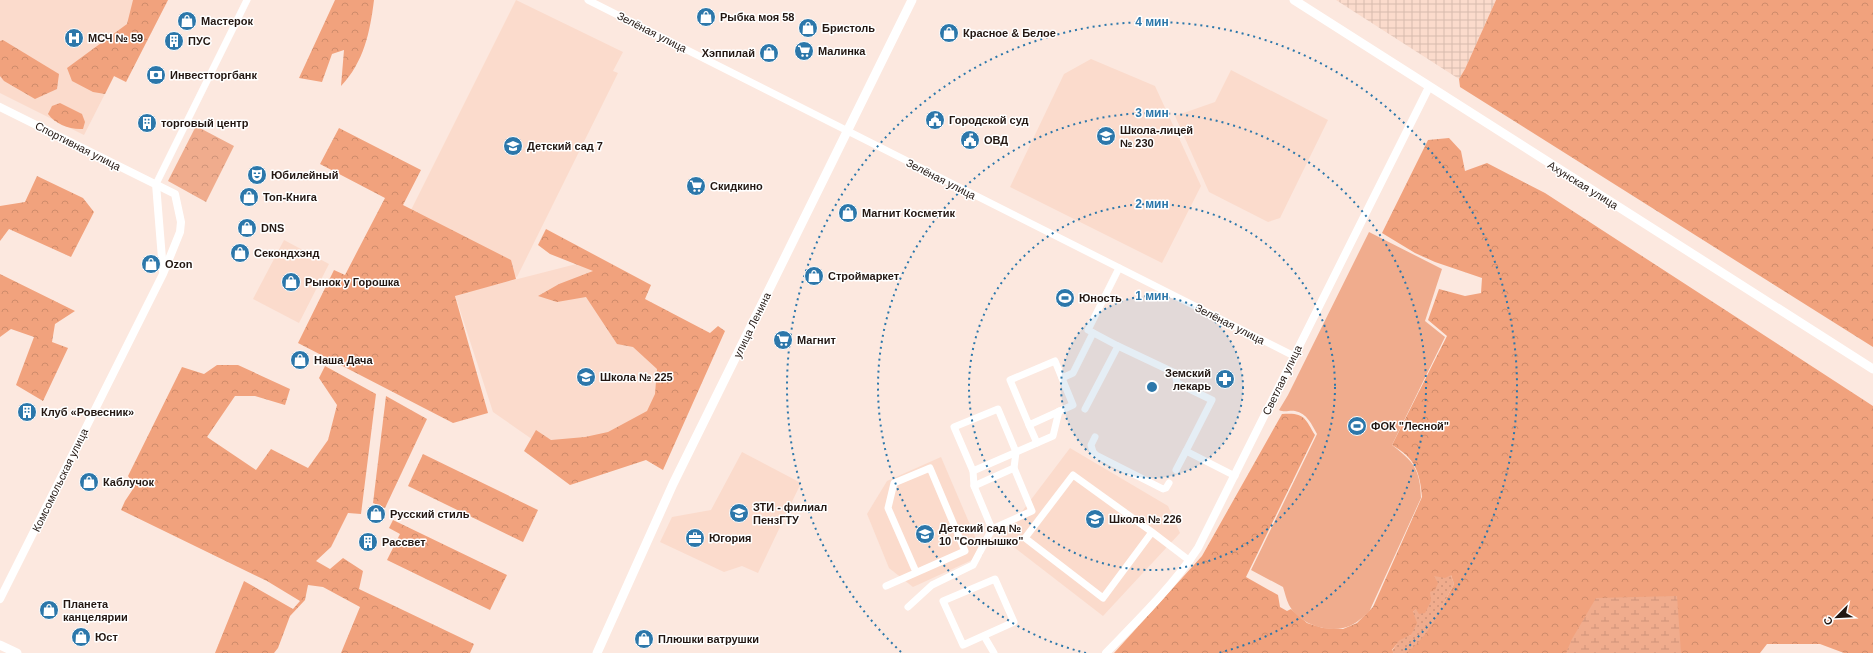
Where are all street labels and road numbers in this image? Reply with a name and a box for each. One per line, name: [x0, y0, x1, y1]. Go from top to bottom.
street label: Зелёная улица: [615, 9, 690, 55]
street label: Спортивная улица: [33, 119, 124, 173]
street label: Зелёная улица: [904, 156, 979, 202]
street label: Ахунская улица: [1546, 159, 1621, 212]
street label: улица Ленина: [731, 290, 773, 360]
street label: Зелёная улица: [1193, 301, 1268, 347]
street label: Светлая улица: [1260, 342, 1304, 417]
street label: Комсомольская улица: [30, 426, 91, 534]

